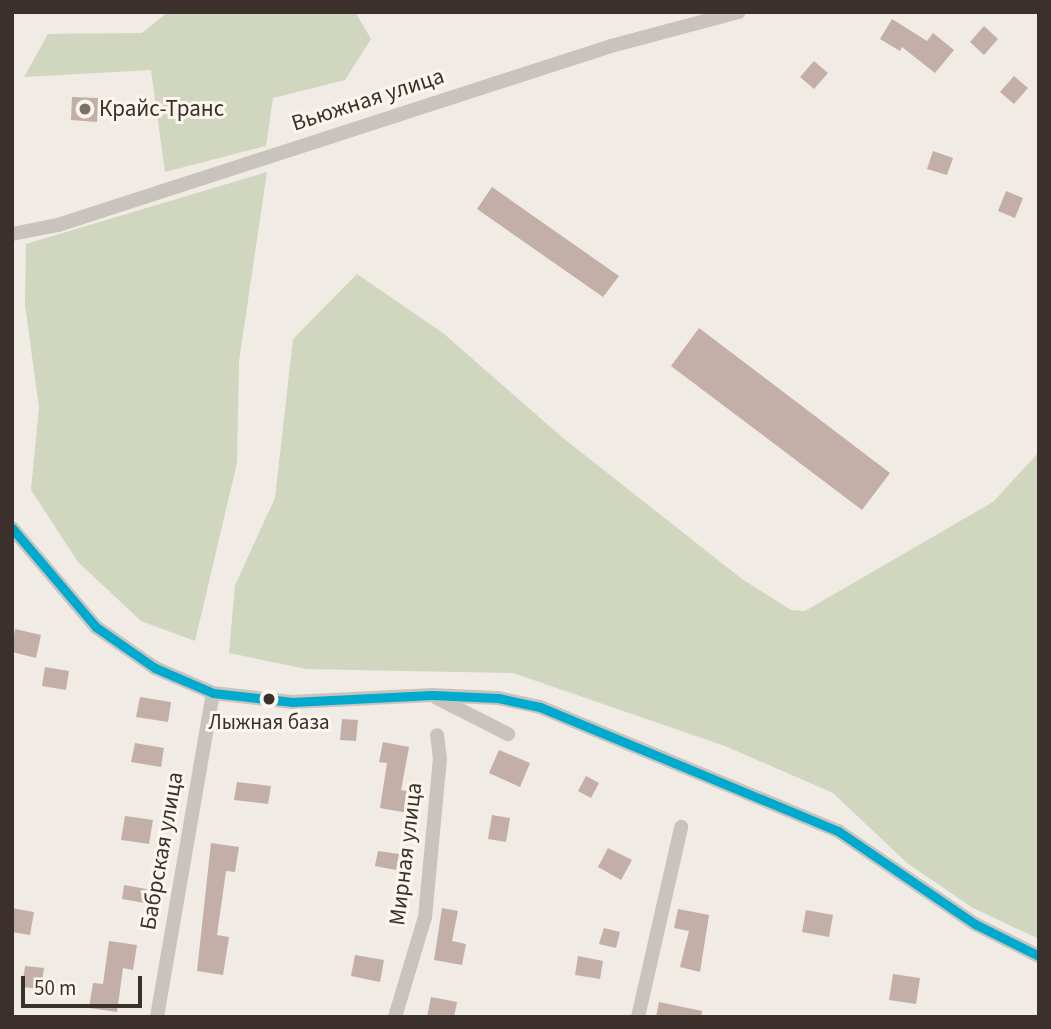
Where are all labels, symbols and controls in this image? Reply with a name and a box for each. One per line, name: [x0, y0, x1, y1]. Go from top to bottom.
street label: Вьюжная улица: [288, 62, 448, 138]
place label: Крайс-Транс: [99, 95, 224, 123]
marker: Крайс-Транс: [77, 101, 93, 117]
marker: Лыжная база: [262, 692, 276, 706]
place label: Лыжная база: [208, 709, 330, 735]
street label: Бабрская улица: [135, 770, 189, 932]
street label: Мирная улица: [384, 781, 428, 927]
scale bar: [24, 962, 145, 1006]
text: 50 m: [34, 973, 76, 1003]

